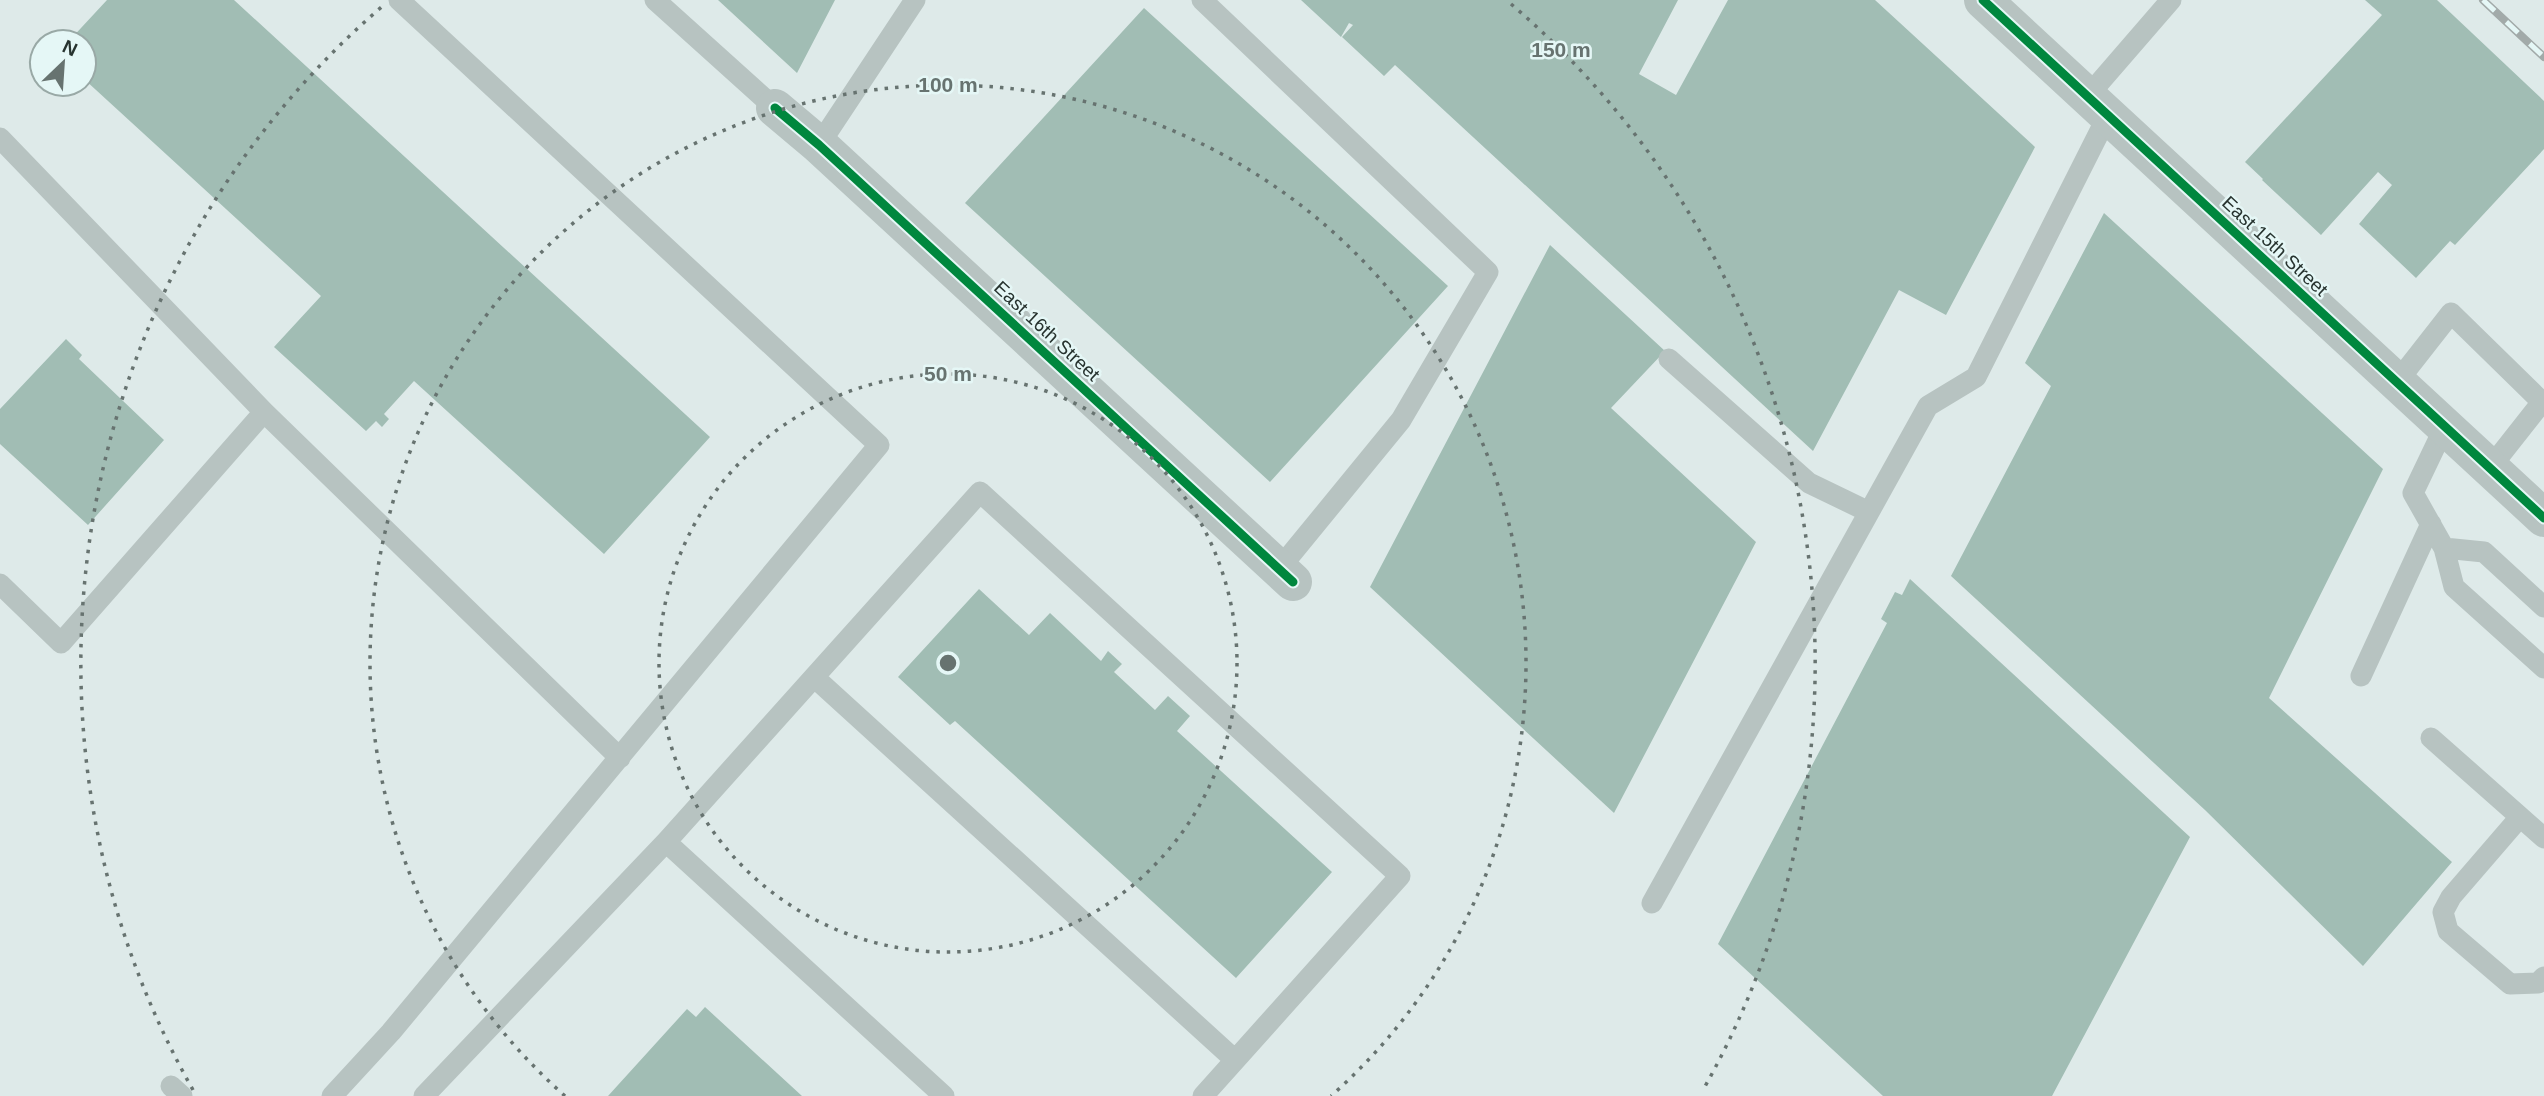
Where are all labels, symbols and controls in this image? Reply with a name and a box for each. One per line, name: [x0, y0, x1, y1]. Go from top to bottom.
north arrow: [28, 28, 98, 98]
text: N: [59, 36, 81, 60]
text: 150 m: [1531, 38, 1591, 61]
text: 100 m: [918, 73, 978, 96]
street label: East 15th Street: [2218, 192, 2333, 301]
street label: East 16th Street: [990, 277, 1105, 386]
text: 50 m: [924, 362, 972, 385]
centre of rings: [936, 651, 960, 675]

